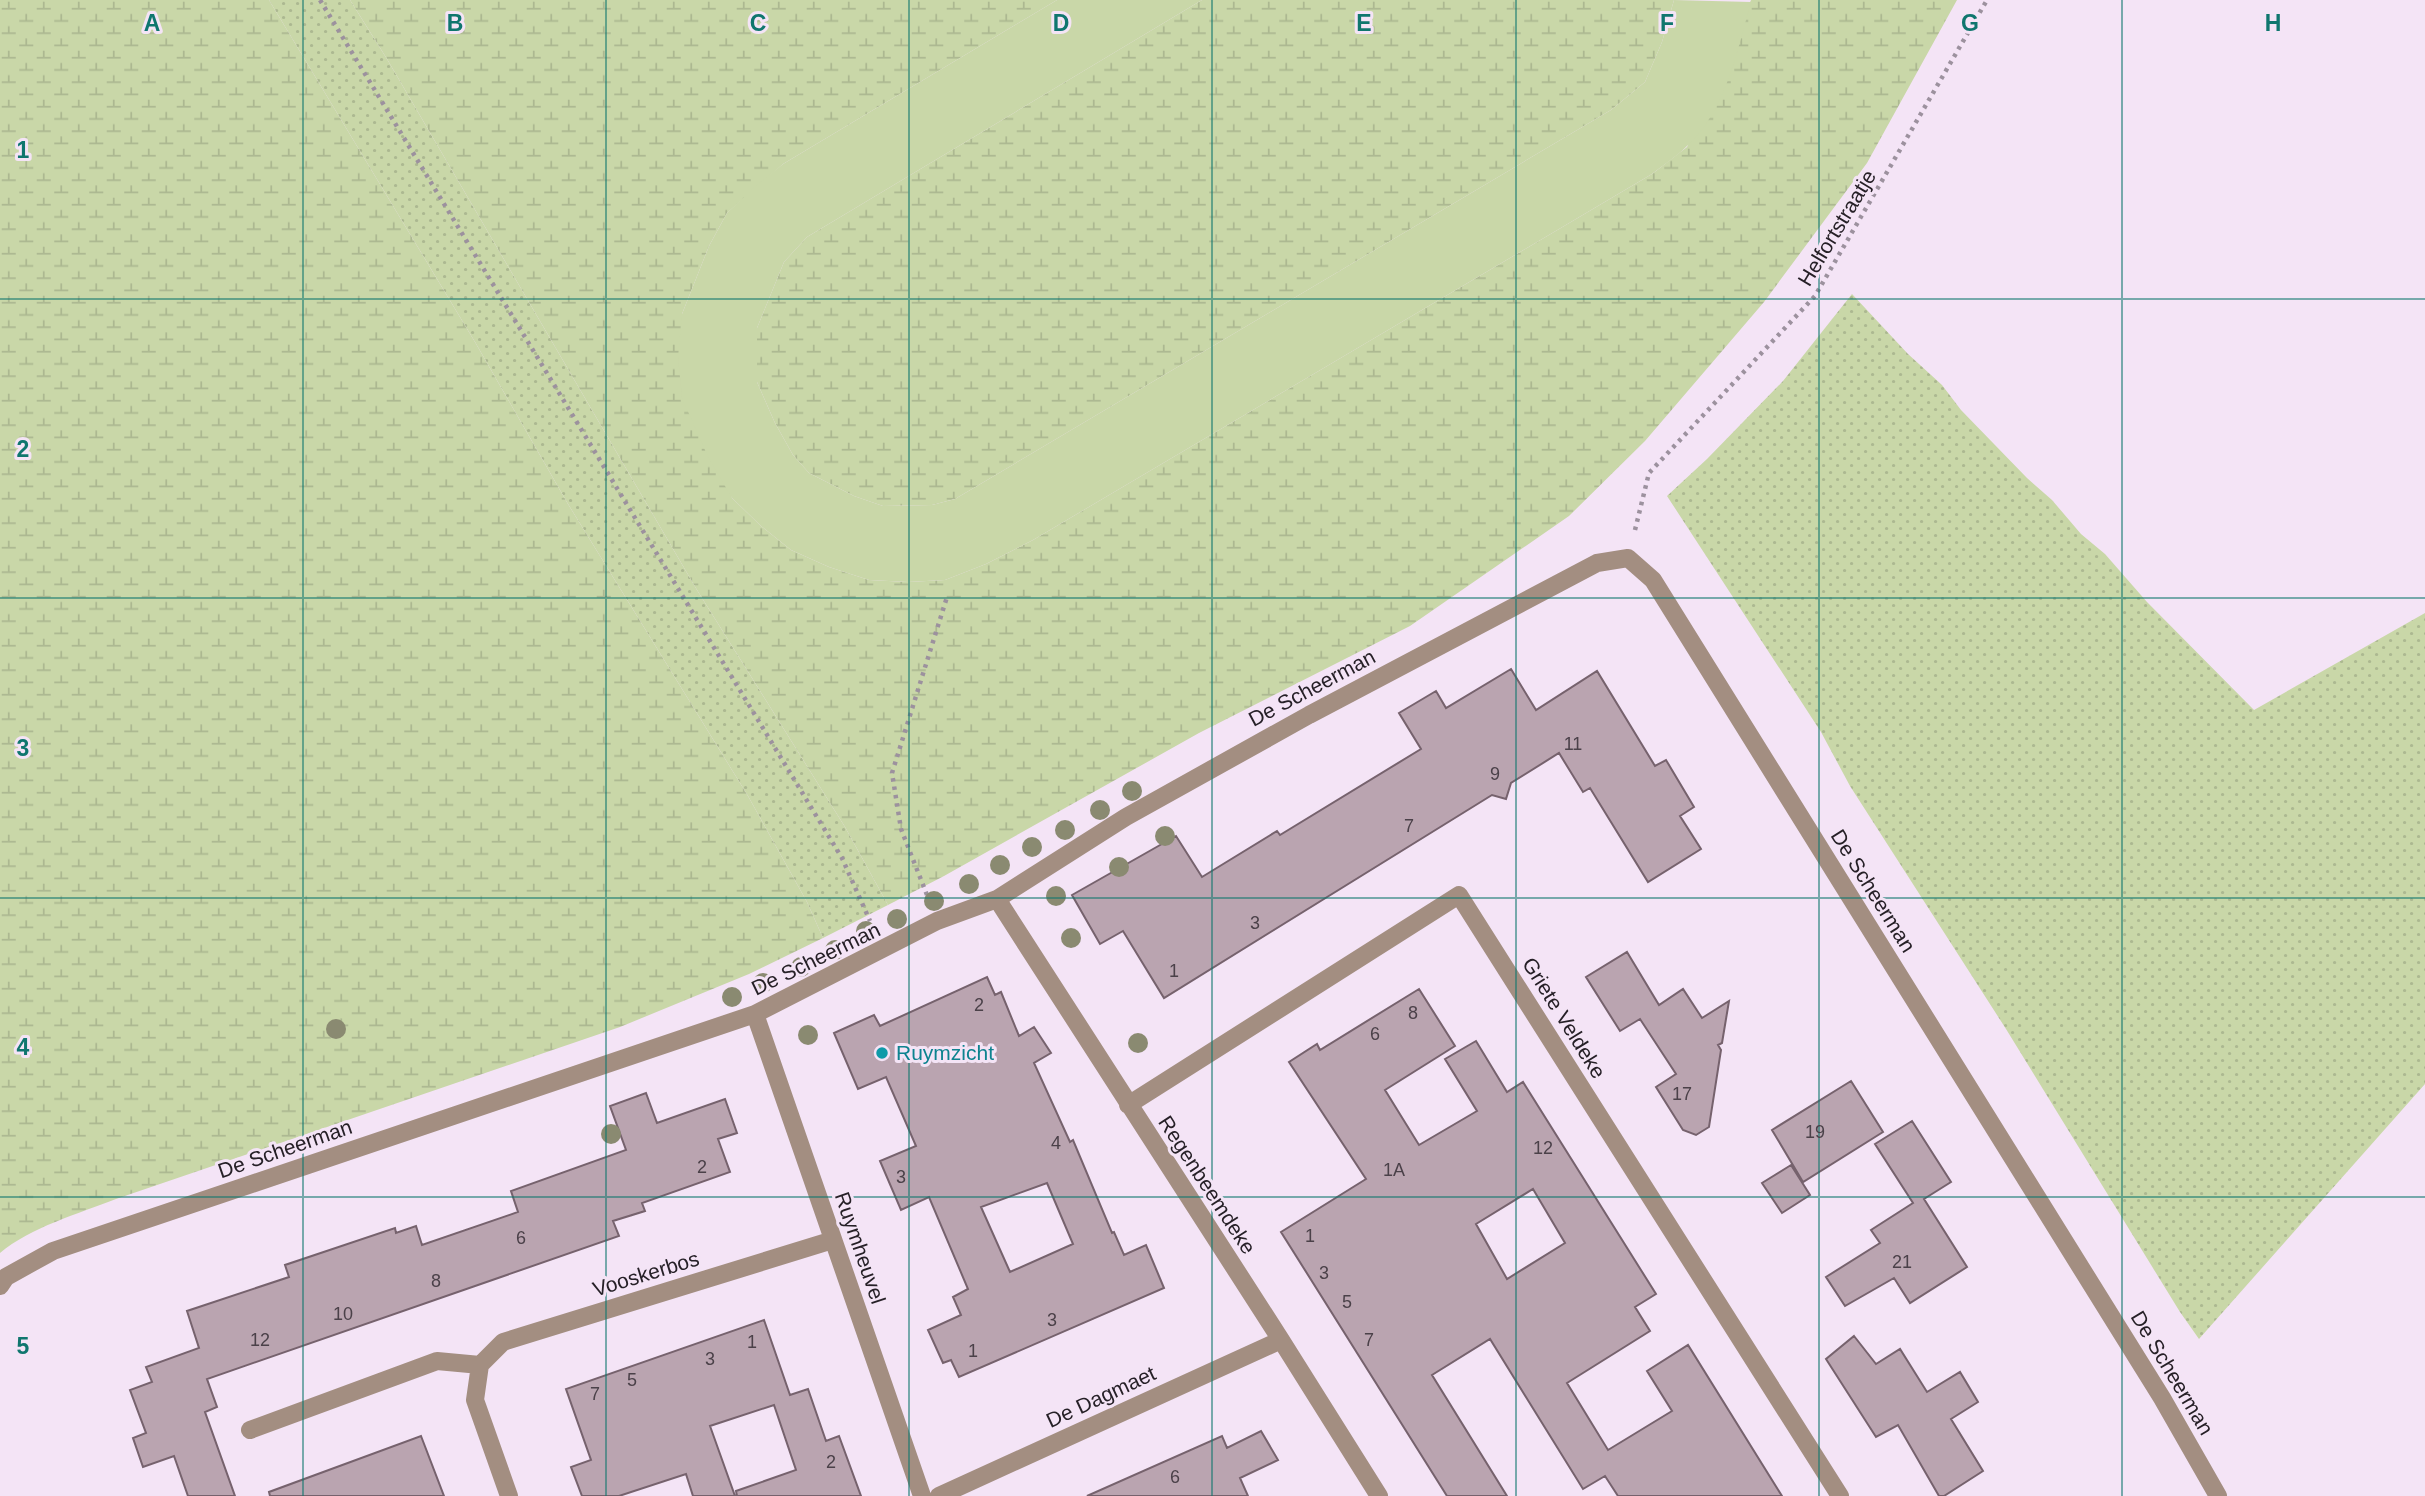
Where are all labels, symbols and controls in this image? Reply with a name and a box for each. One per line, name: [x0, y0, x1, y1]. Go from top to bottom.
text: A: [144, 10, 160, 36]
text: B: [447, 10, 463, 36]
text: C: [750, 10, 766, 36]
text: D: [1053, 10, 1069, 36]
text: E: [1356, 10, 1372, 36]
text: F: [1660, 10, 1674, 36]
text: G: [1961, 10, 1979, 36]
text: H: [2265, 10, 2281, 36]
text: 1: [17, 137, 30, 163]
street label: Helfortstraatje: [1793, 166, 1880, 290]
text: 2: [17, 436, 29, 462]
street label: De Scheerman: [1245, 645, 1379, 731]
house number: 11: [1564, 734, 1582, 754]
text: 3: [17, 735, 29, 761]
house number: 9: [1490, 764, 1500, 784]
house number: 7: [1404, 816, 1414, 836]
street label: De Scheerman: [1827, 825, 1920, 956]
house number: 3: [1250, 913, 1260, 933]
street label: De Scheerman: [748, 918, 884, 1000]
street label: Griete Veldeke: [1518, 953, 1611, 1082]
house number: 1: [1169, 961, 1179, 981]
house number: 2: [974, 995, 984, 1015]
house number: 8: [1408, 1003, 1418, 1023]
house number: 6: [1370, 1024, 1380, 1044]
text: 4: [17, 1034, 30, 1060]
place label: Ruymzicht: [896, 1041, 994, 1064]
marker: Ruymzicht: [874, 1045, 890, 1061]
house number: 17: [1672, 1084, 1692, 1104]
street label: Regenbeemdeke: [1154, 1111, 1261, 1258]
street label: De Scheerman: [215, 1115, 355, 1182]
house number: 19: [1805, 1122, 1825, 1142]
house number: 4: [1051, 1133, 1061, 1153]
house number: 12: [1533, 1138, 1553, 1158]
house number: 2: [697, 1157, 707, 1177]
house number: 1A: [1383, 1160, 1405, 1180]
house number: 3: [896, 1167, 906, 1187]
street label: Ruymheuvel: [831, 1189, 890, 1307]
house number: 1: [1305, 1226, 1315, 1246]
house number: 6: [516, 1228, 526, 1248]
street label: Vooskerbos: [590, 1246, 702, 1301]
house number: 21: [1892, 1252, 1912, 1272]
house number: 3: [1319, 1263, 1329, 1283]
house number: 8: [431, 1271, 441, 1291]
house number: 5: [1342, 1292, 1352, 1312]
house number: 10: [333, 1304, 353, 1324]
street label: De Scheerman: [2126, 1307, 2218, 1439]
house number: 3: [1047, 1310, 1057, 1330]
house number: 12: [250, 1330, 270, 1350]
house number: 7: [1364, 1330, 1374, 1350]
house number: 1: [747, 1332, 757, 1352]
text: 5: [17, 1333, 30, 1359]
house number: 1: [968, 1341, 978, 1361]
house number: 3: [705, 1349, 715, 1369]
street label: De Dagmaet: [1043, 1361, 1159, 1432]
house number: 5: [627, 1370, 637, 1390]
house number: 7: [590, 1384, 600, 1404]
house number: 2: [826, 1452, 836, 1472]
house number: 6: [1170, 1467, 1180, 1487]

